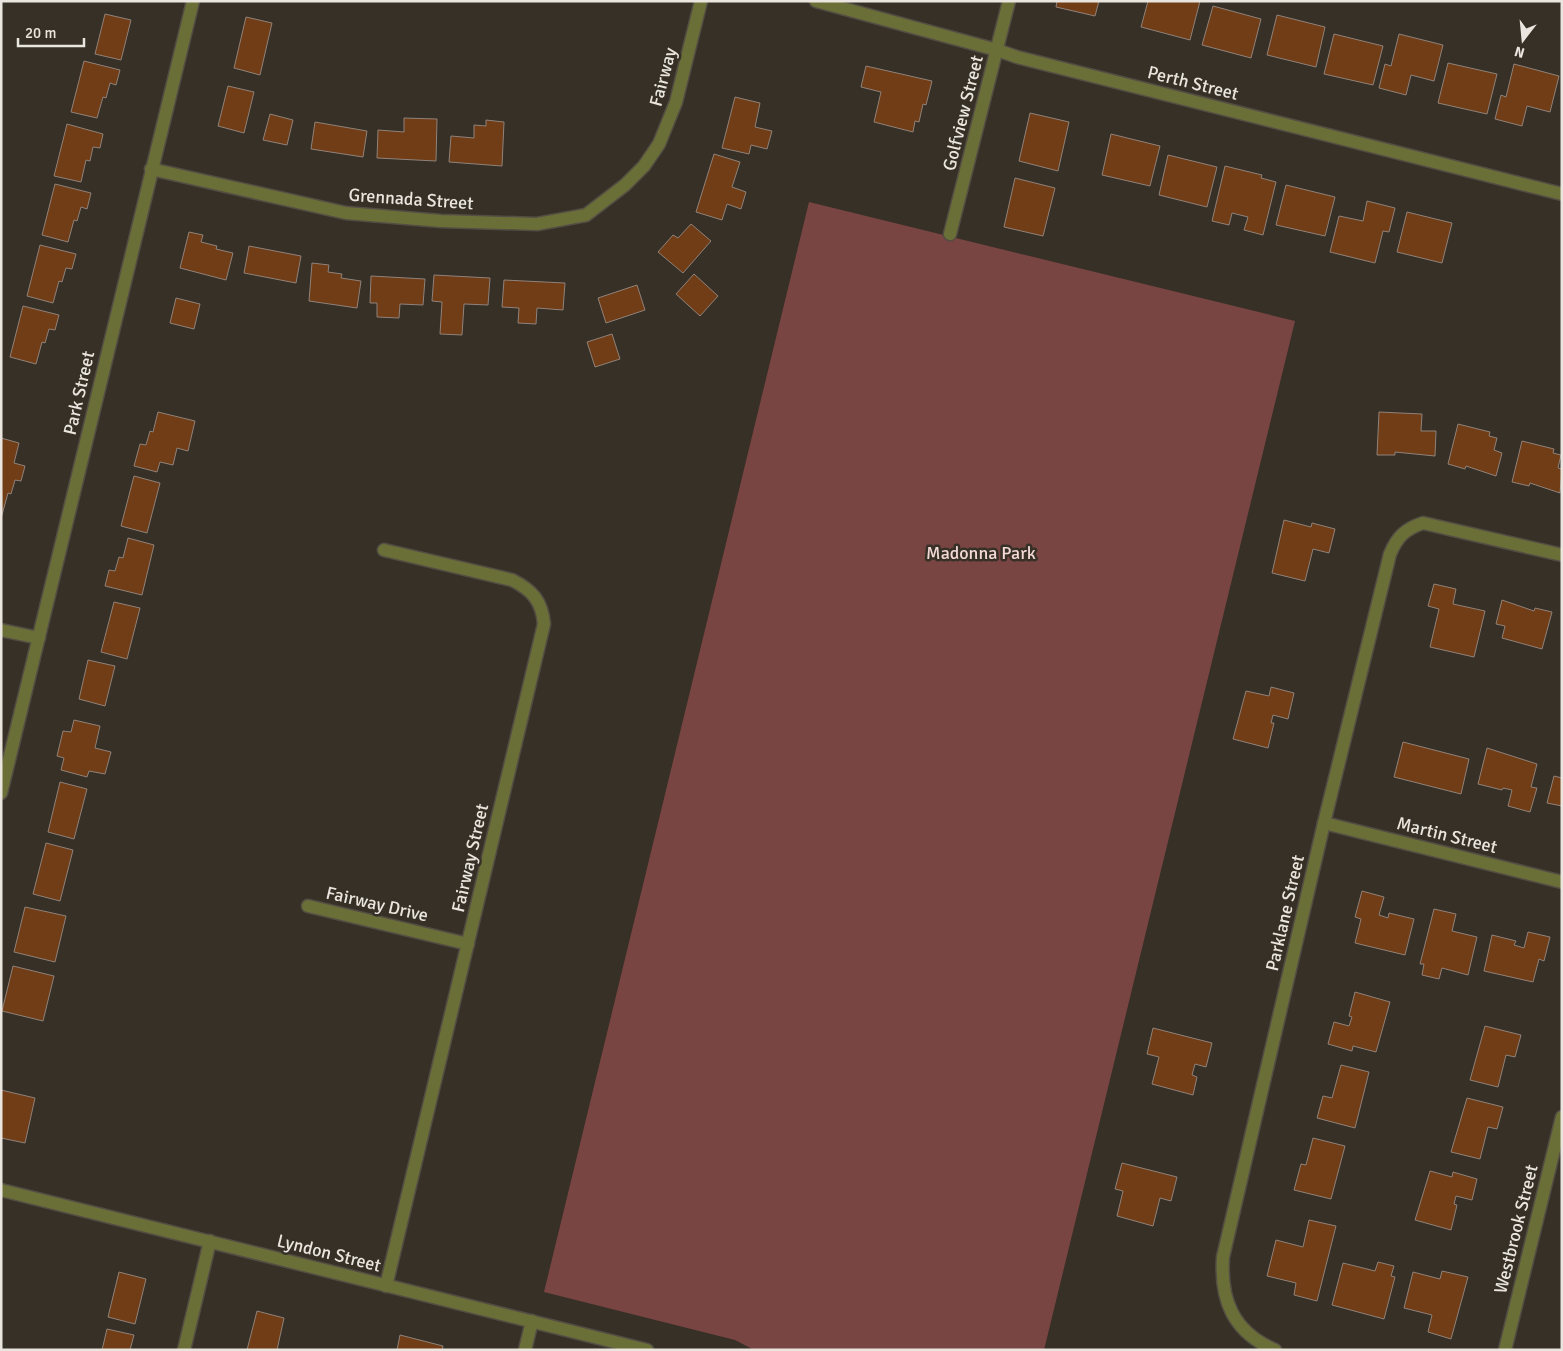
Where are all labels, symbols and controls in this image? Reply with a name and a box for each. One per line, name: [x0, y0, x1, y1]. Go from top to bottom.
scale bar: [18, 15, 84, 47]
north arrow: [1498, 15, 1548, 65]
text: 20 m: [25, 24, 56, 42]
text: N: [1513, 43, 1527, 62]
street label: Fairway: [645, 45, 682, 109]
street label: Golfview Street: [938, 53, 988, 173]
street label: Perth Street: [1145, 61, 1241, 105]
street label: Grennada Street: [348, 184, 474, 214]
street label: Park Street: [59, 349, 99, 437]
park label: Madonna Park: [926, 542, 1036, 564]
street label: Fairway Street: [447, 802, 493, 914]
street label: Martin Street: [1395, 812, 1499, 858]
street label: Parklane Street: [1261, 853, 1309, 973]
street label: Fairway Drive: [324, 882, 430, 926]
street label: Westbrook Street: [1489, 1162, 1543, 1296]
street label: Lyndon Street: [275, 1229, 383, 1277]

